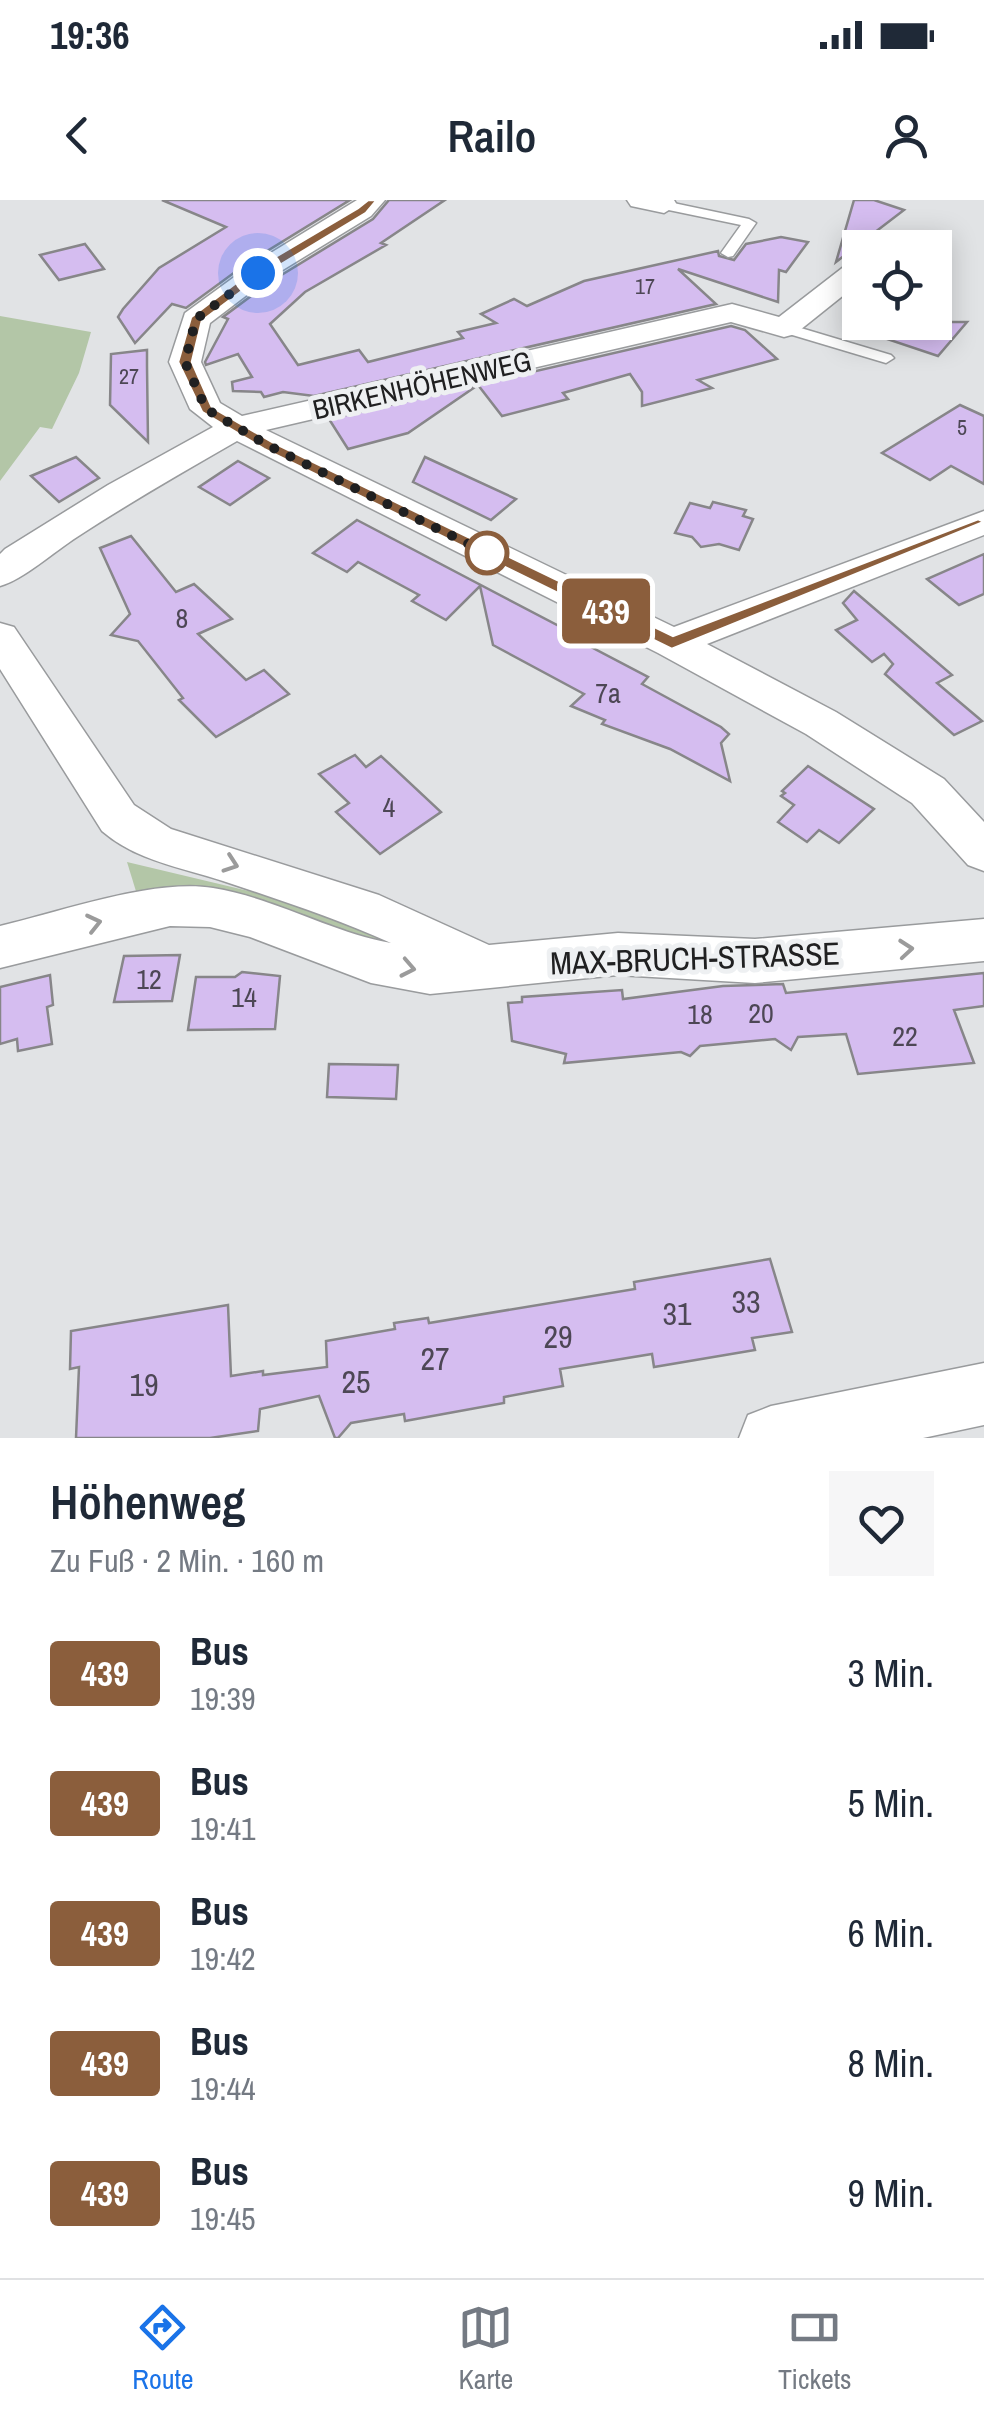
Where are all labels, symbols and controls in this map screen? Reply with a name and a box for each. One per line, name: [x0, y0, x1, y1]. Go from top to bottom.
text: 19:36: [50, 10, 130, 61]
text: Railo: [448, 105, 536, 166]
icon: back: [50, 108, 105, 163]
icon: person: [879, 108, 934, 163]
map controls: [842, 230, 952, 340]
button: locate: [842, 230, 952, 340]
your location: [233, 248, 283, 298]
house number: 17: [635, 271, 655, 301]
street label: BIRKENHÖHENWEG: [309, 341, 535, 429]
house number: 27: [119, 361, 139, 391]
house number: 5: [957, 412, 967, 442]
unlabelled marker: [466, 532, 508, 574]
line badge: 439: [548, 578, 664, 644]
text: 439: [582, 588, 630, 635]
house number: 8: [176, 599, 188, 637]
house number: 7a: [595, 674, 621, 712]
house number: 4: [383, 788, 396, 826]
one-way arrow: [221, 853, 238, 873]
one-way arrow: [86, 914, 103, 935]
street label: MAX-BRUCH-STRASSE: [549, 931, 841, 985]
one-way arrow: [898, 938, 914, 960]
one-way arrow: [399, 957, 416, 978]
house number: 12: [136, 960, 162, 998]
house number: 14: [231, 978, 257, 1016]
house number: 20: [748, 994, 774, 1032]
house number: 18: [687, 995, 713, 1033]
house number: 22: [892, 1017, 918, 1055]
house number: 33: [731, 1280, 761, 1323]
house number: 31: [662, 1292, 692, 1335]
house number: 29: [543, 1315, 573, 1358]
house number: 27: [420, 1337, 450, 1380]
house number: 25: [341, 1360, 371, 1403]
house number: 19: [129, 1363, 159, 1406]
text: Höhenweg: [50, 1469, 245, 1534]
button: heart: [829, 1471, 934, 1576]
text: Zu Fuß · 2 Min. · 160 m: [50, 1539, 324, 1582]
text: Bus: [190, 1626, 249, 1677]
text: 3 Min.: [847, 1648, 934, 1699]
text: 439: [81, 1650, 129, 1697]
text: 19:39: [190, 1677, 256, 1720]
text: Bus: [190, 1756, 249, 1807]
text: 5 Min.: [847, 1778, 934, 1829]
text: 439: [81, 1780, 129, 1827]
text: 19:41: [190, 1807, 256, 1850]
text: Bus: [190, 1886, 249, 1937]
text: 6 Min.: [847, 1908, 934, 1959]
text: 439: [81, 1910, 129, 1957]
text: 19:42: [190, 1937, 256, 1980]
text: Bus: [190, 2016, 249, 2067]
text: 8 Min.: [847, 2038, 934, 2089]
text: 439: [81, 2040, 129, 2087]
text: 19:44: [190, 2067, 256, 2110]
text: Bus: [190, 2146, 249, 2197]
text: 9 Min.: [847, 2168, 934, 2219]
text: 439: [81, 2170, 129, 2217]
text: 19:45: [190, 2197, 256, 2240]
tab: Route: [132, 2300, 194, 2398]
tab: Karte: [458, 2300, 513, 2398]
tab: Tickets: [778, 2300, 852, 2398]

